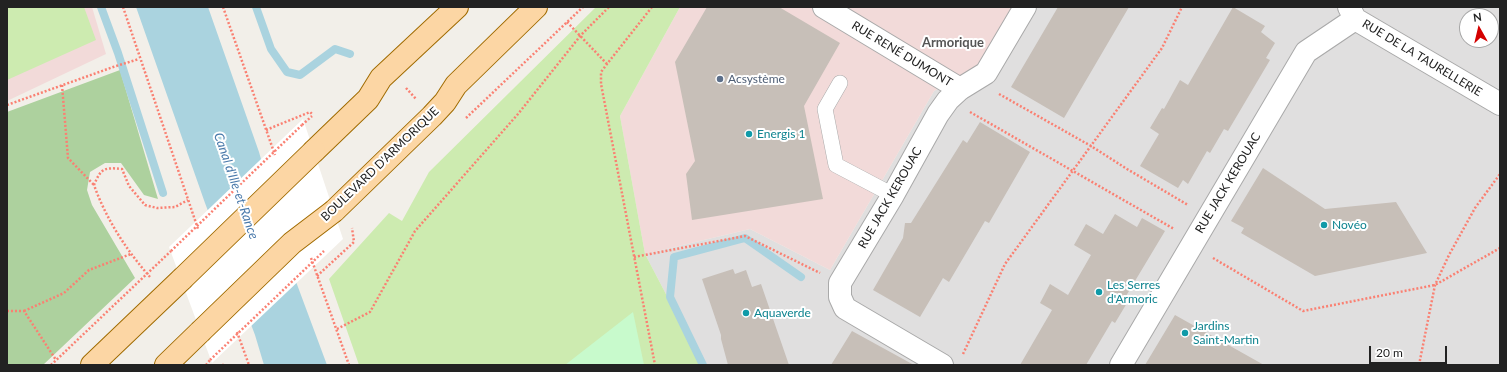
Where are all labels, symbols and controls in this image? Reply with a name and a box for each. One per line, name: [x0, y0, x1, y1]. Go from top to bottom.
north arrow: [1459, 8, 1499, 48]
text: N: [1472, 10, 1482, 24]
street label: RUE DE LA TAURELLERIE: [1359, 16, 1485, 100]
street label: RUE RENÉ DUMONT: [849, 18, 955, 90]
district label: Armorique: [922, 35, 984, 51]
place label: Acsystème: [728, 72, 785, 86]
marker: Acsystème: [715, 74, 725, 84]
street label: BOULEVARD D'ARMORIQUE: [318, 104, 442, 224]
place label: Energis 1: [757, 127, 805, 141]
marker: Energis 1: [744, 129, 754, 139]
street label: RUE JACK KEROUAC: [1192, 130, 1264, 236]
water label: Canal d'Ille-et-Rance: [210, 131, 262, 241]
street label: RUE JACK KEROUAC: [855, 145, 925, 251]
place label: Novéo: [1332, 218, 1367, 232]
marker: Novéo: [1319, 220, 1329, 230]
place label: Les Serres d'Armoric: [1107, 278, 1160, 306]
marker: Les Serres d'Armoric: [1094, 287, 1104, 297]
place label: Aquaverde: [754, 306, 811, 320]
marker: Aquaverde: [741, 308, 751, 318]
place label: Jardins Saint-Martin: [1193, 319, 1259, 347]
marker: Jardins Saint-Martin: [1180, 328, 1190, 338]
scale bar: [1371, 338, 1449, 364]
text: 20 m: [1376, 345, 1403, 360]

